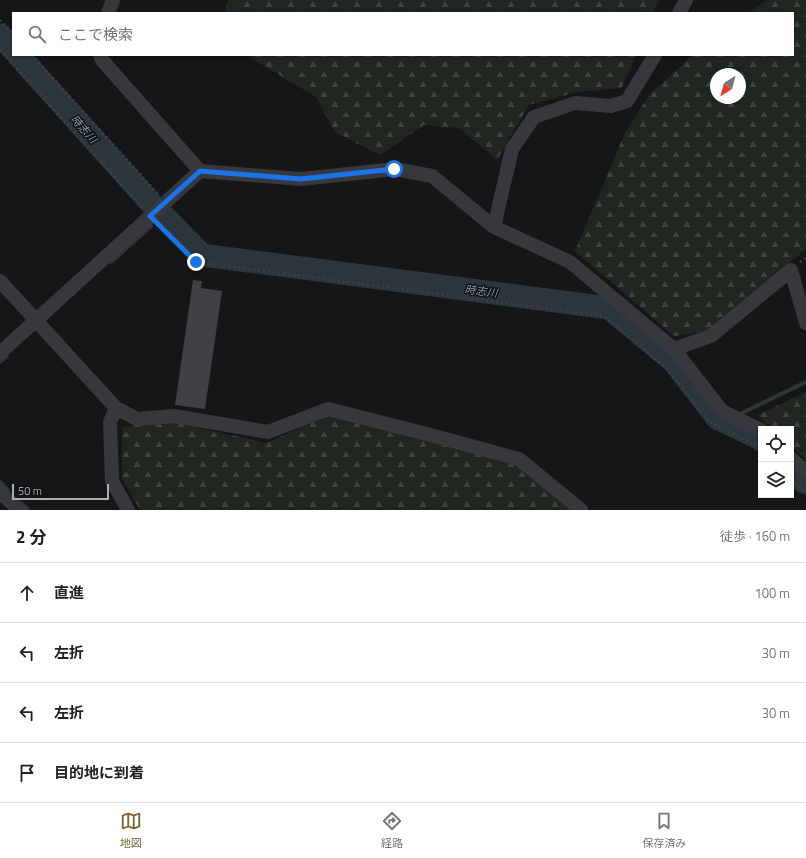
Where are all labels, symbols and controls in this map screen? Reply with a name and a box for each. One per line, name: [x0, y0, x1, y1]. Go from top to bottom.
search box: [12, 12, 794, 56]
icon: search: [26, 23, 48, 45]
text: ここで検索: [58, 23, 133, 46]
north arrow: [710, 68, 746, 104]
water label: 時志川: [67, 111, 102, 147]
route start: [385, 160, 403, 178]
route end: [187, 253, 205, 271]
water label: 時志川: [464, 281, 499, 301]
map controls: [758, 426, 794, 498]
button: locate: [758, 426, 794, 462]
button: layers: [758, 462, 794, 498]
scale bar: [12, 482, 109, 501]
text: 50 m: [18, 483, 42, 499]
text: 2 分: [16, 524, 46, 550]
text: 徒歩 · 160 m: [720, 526, 790, 546]
text: 直進: [54, 581, 84, 604]
icon: ahead: [16, 582, 38, 604]
text: 100 m: [754, 583, 790, 603]
text: 左折: [54, 641, 84, 664]
icon: left: [16, 642, 38, 664]
text: 30 m: [762, 643, 790, 663]
text: 左折: [54, 701, 84, 724]
icon: left: [16, 702, 38, 724]
text: 30 m: [762, 703, 790, 723]
text: 目的地に到着: [54, 761, 144, 784]
icon: arrive: [16, 762, 38, 784]
tab: 地図: [120, 810, 142, 851]
tab: 経路: [381, 810, 403, 851]
tab: 保存済み: [642, 810, 686, 851]

